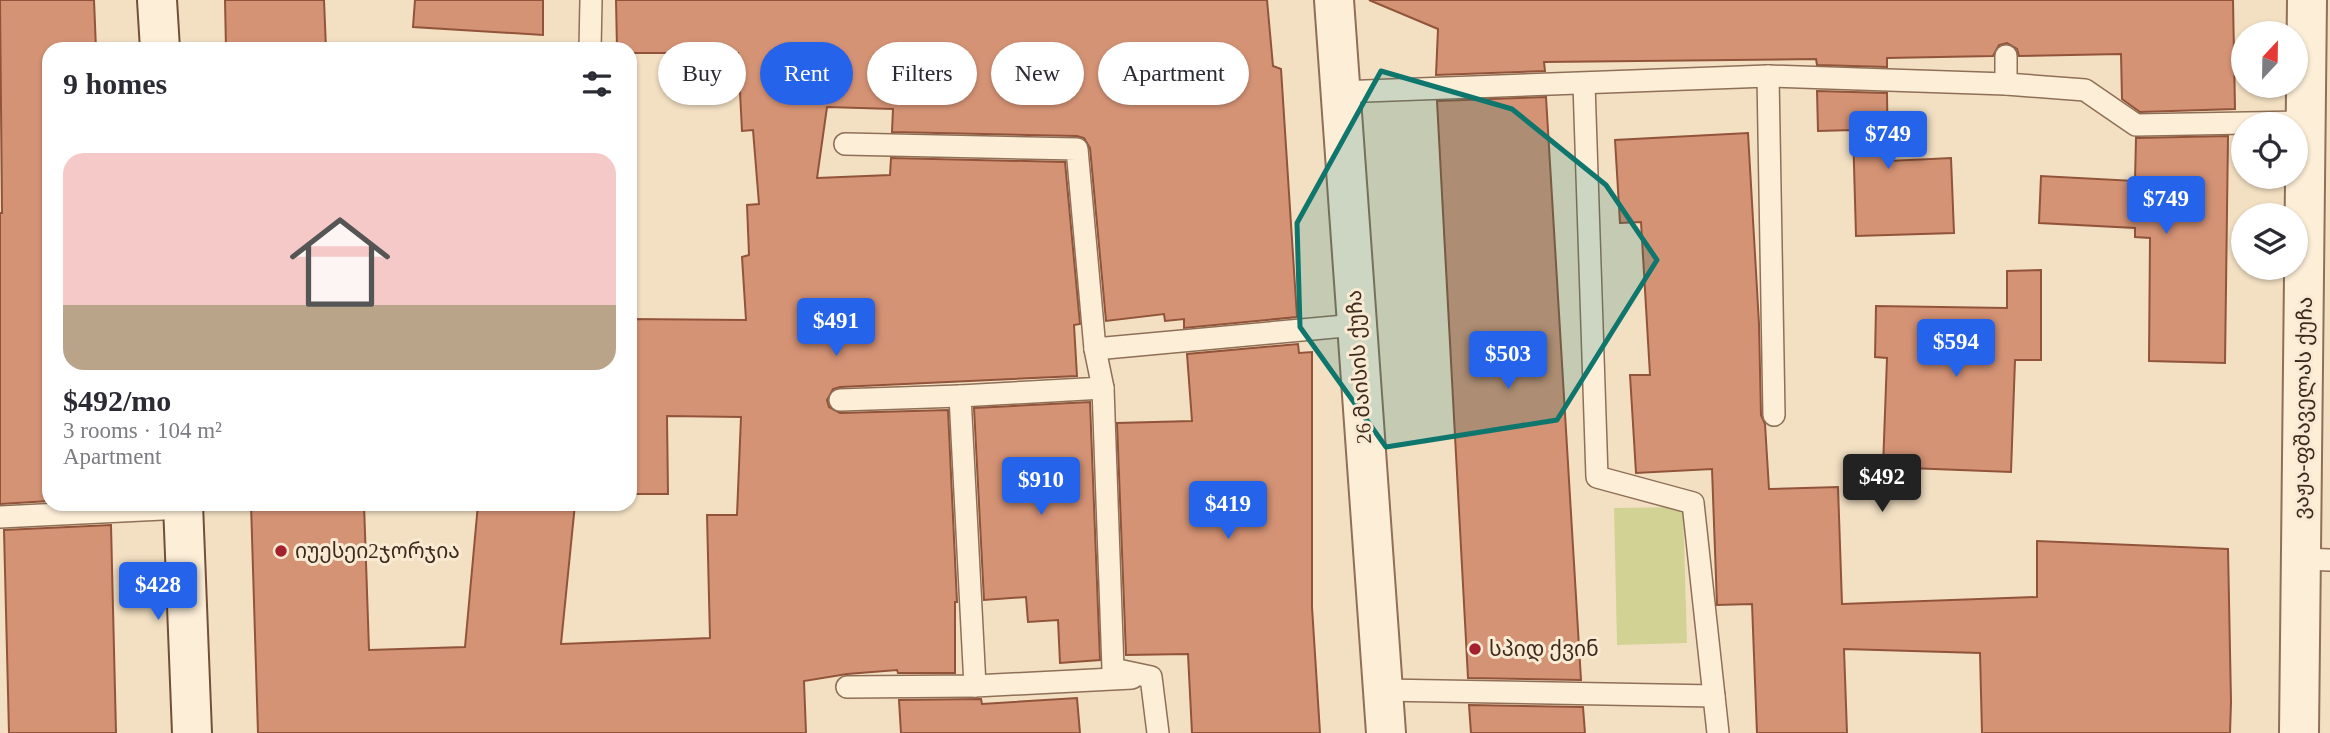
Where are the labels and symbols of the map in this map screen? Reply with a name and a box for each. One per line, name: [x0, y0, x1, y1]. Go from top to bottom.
north arrow: [2231, 21, 2308, 98]
pin: $749: [1847, 111, 1929, 171]
pin: $749: [2125, 176, 2207, 236]
street label: 26 მაისის ქუჩა: [1342, 289, 1376, 445]
street label: ვაჟა-ფშაველას ქუჩა: [2289, 296, 2318, 520]
pin: $491: [795, 298, 877, 358]
pin: $594: [1915, 320, 1997, 379]
pin: $503: [1467, 332, 1549, 391]
pin: $492: [1841, 454, 1923, 514]
pin: $910: [1000, 458, 1082, 517]
pin: $419: [1187, 482, 1269, 541]
place label: იუესეი2ჯორჯია: [295, 539, 460, 563]
marker: იუესეი2ჯორჯია: [273, 543, 289, 559]
pin: $428: [117, 562, 199, 622]
place label: სპიდ ქვინ: [1489, 637, 1599, 662]
marker: სპიდ ქვინ: [1467, 641, 1483, 657]

